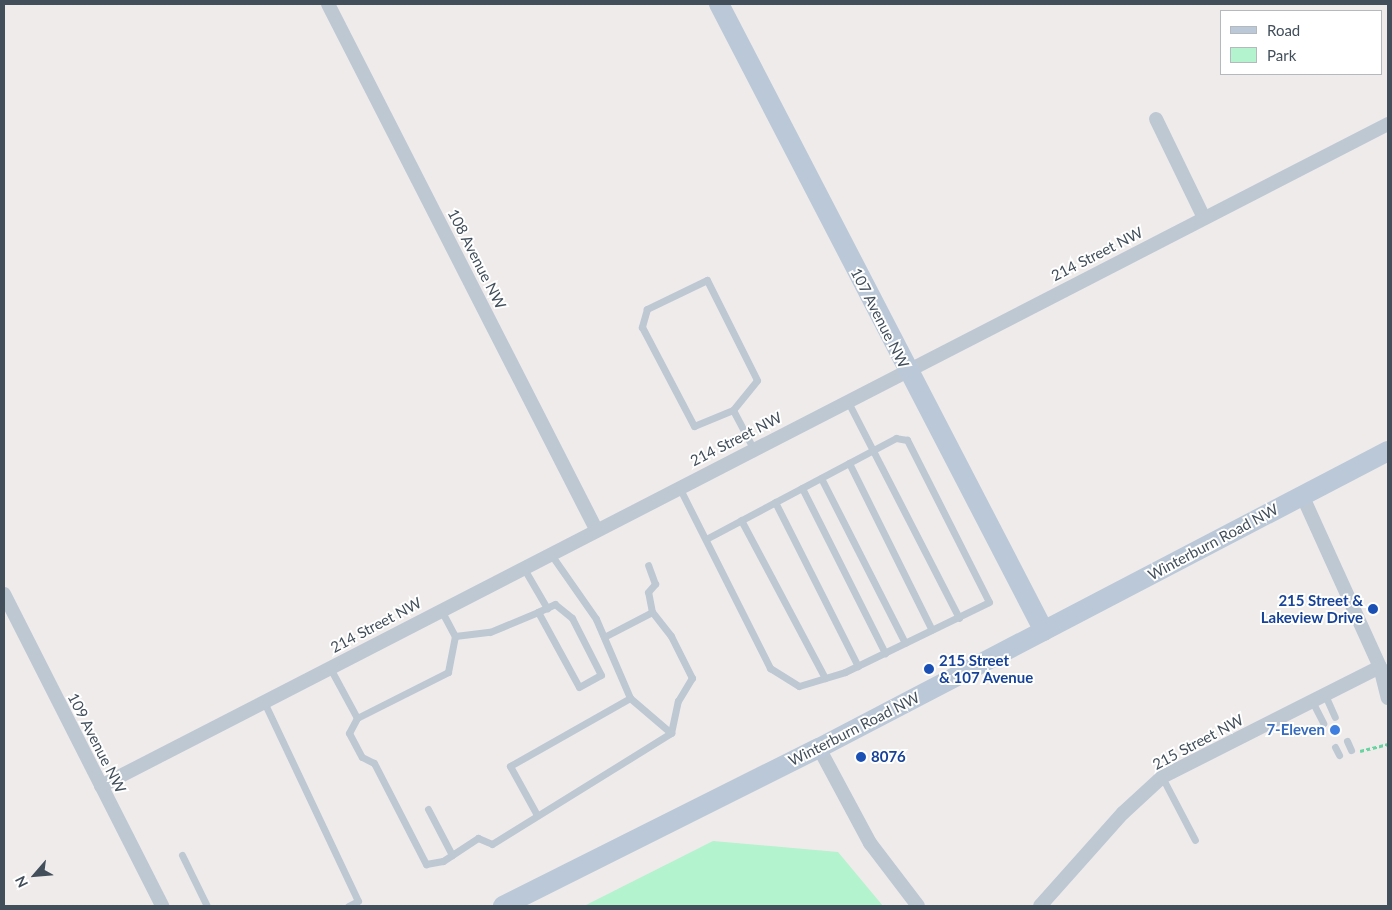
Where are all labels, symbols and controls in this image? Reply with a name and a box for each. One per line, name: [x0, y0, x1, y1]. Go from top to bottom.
legend: [1220, 10, 1382, 75]
text: Road: [1267, 21, 1300, 39]
text: Park: [1267, 46, 1296, 64]
street label: 108 Avenue NW: [444, 206, 510, 312]
street label: 214 Street NW: [1048, 223, 1146, 285]
street label: 107 Avenue NW: [847, 265, 913, 371]
street label: 214 Street NW: [687, 408, 785, 470]
street label: Winterburn Road NW: [1145, 500, 1281, 584]
place label: 215 Street & Lakeview Drive: [1260, 591, 1363, 626]
street label: 214 Street NW: [328, 594, 424, 656]
marker: 215 Street & Lakeview Drive: [1367, 603, 1379, 615]
place label: 215 Street & 107 Avenue: [939, 651, 1034, 686]
marker: 215 Street & 107 Avenue: [923, 663, 935, 675]
street label: Winterburn Road NW: [785, 688, 923, 770]
street label: 109 Avenue NW: [64, 690, 130, 796]
street label: 215 Street NW: [1150, 711, 1246, 773]
place label: 7-Eleven: [1266, 721, 1325, 739]
marker: 7-Eleven: [1329, 724, 1341, 736]
place label: 8076: [871, 748, 906, 766]
marker: 8076: [855, 751, 867, 763]
north arrow: [10, 850, 60, 900]
text: N: [11, 873, 31, 891]

